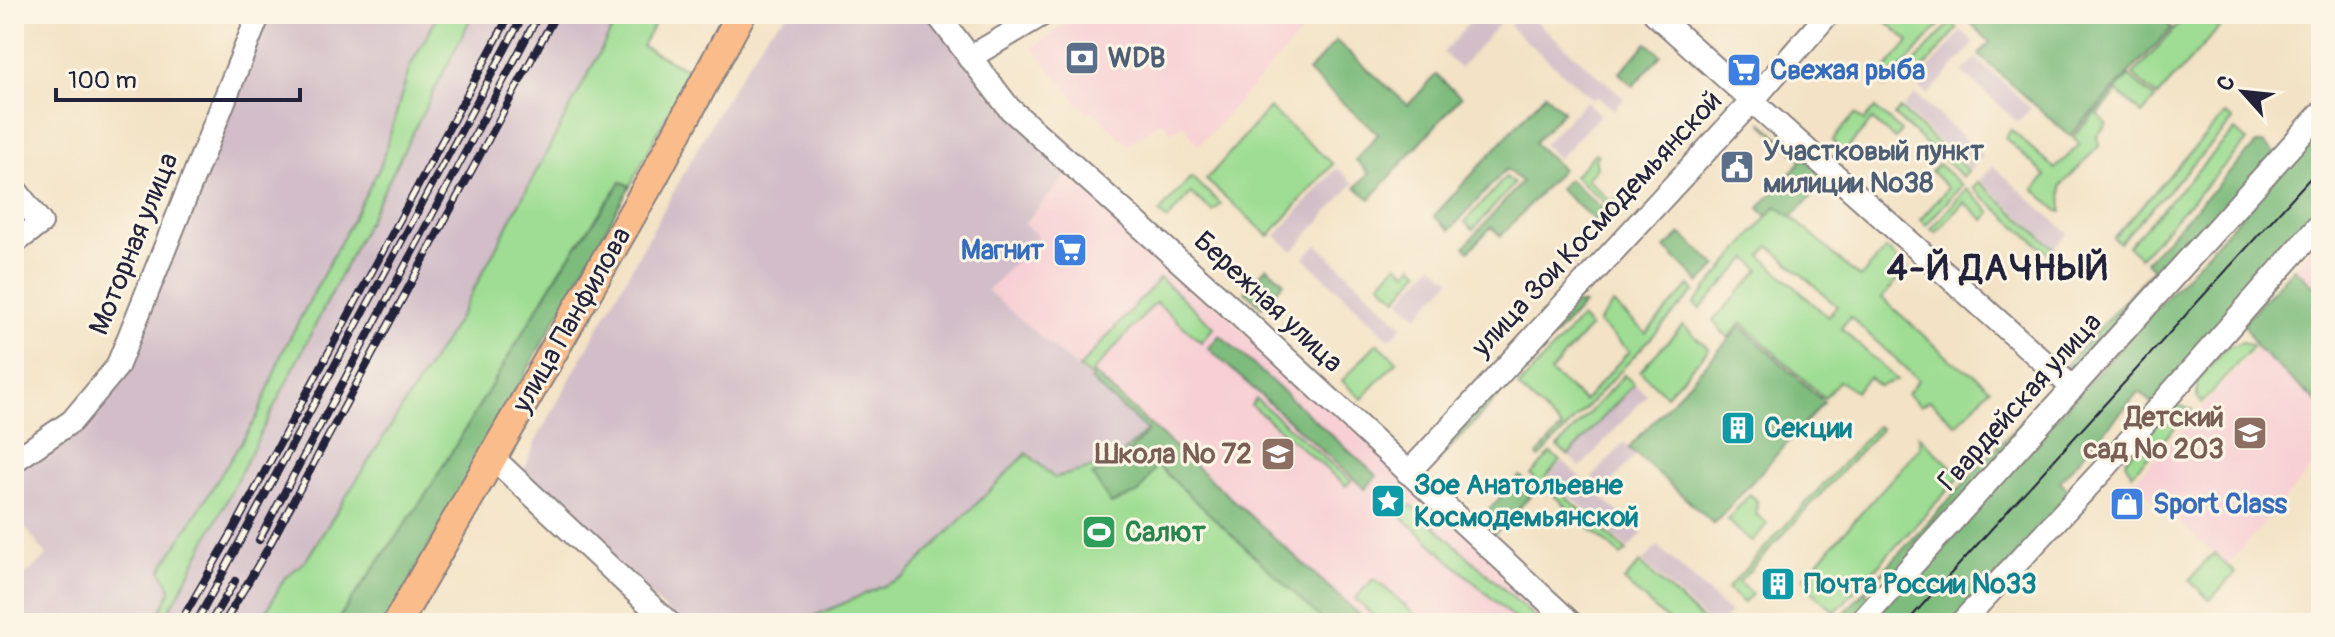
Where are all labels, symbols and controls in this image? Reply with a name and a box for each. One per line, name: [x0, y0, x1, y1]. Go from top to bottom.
bank icon: WDB: [1063, 39, 1101, 77]
place label: WDB: [1108, 41, 1165, 76]
supermarket icon: Свежая рыба: [1725, 51, 1763, 89]
scale bar: [56, 52, 300, 102]
north arrow: [2203, 52, 2283, 132]
place label: Свежая рыба: [1770, 53, 1925, 88]
text: 100 m: [68, 66, 137, 95]
text: С: [2211, 71, 2242, 96]
street label: улица Зои Космодемьянской: [1464, 84, 1730, 365]
place label: Участковый пункт милиции №38: [1763, 134, 1985, 201]
street label: Моторная улица: [82, 148, 186, 340]
public building icon: Участковый пункт милиции №38: [1718, 148, 1756, 186]
street label: улица Панфилова: [504, 221, 639, 420]
street label: Бережная улица: [1186, 224, 1350, 380]
supermarket icon: Магнит: [1051, 231, 1089, 269]
place label: Магнит: [961, 233, 1045, 268]
district label: 4-Й ДАЧНЫЙ: [1887, 246, 2109, 291]
street label: Гвардейская улица: [1931, 306, 2109, 498]
place label: Детский сад № 203: [2082, 400, 2224, 467]
building icon: Секции: [1719, 409, 1757, 447]
place label: Секции: [1764, 411, 1853, 446]
school or university icon: Детский сад № 203: [2231, 414, 2269, 452]
school or university icon: Школа № 72: [1259, 435, 1297, 473]
place label: Школа № 72: [1094, 437, 1252, 472]
place label: Зое Анатольевне Космодемьянской: [1414, 468, 1639, 535]
place icon: Зое Анатольевне Космодемьянской: [1369, 482, 1407, 520]
shop icon: Sport Class: [2108, 485, 2146, 523]
place label: Sport Class: [2153, 487, 2287, 522]
sports icon: Салют: [1080, 513, 1118, 551]
place label: Салют: [1125, 515, 1207, 550]
building icon: Почта России №33: [1759, 565, 1797, 603]
place label: Почта России №33: [1804, 567, 2037, 602]

